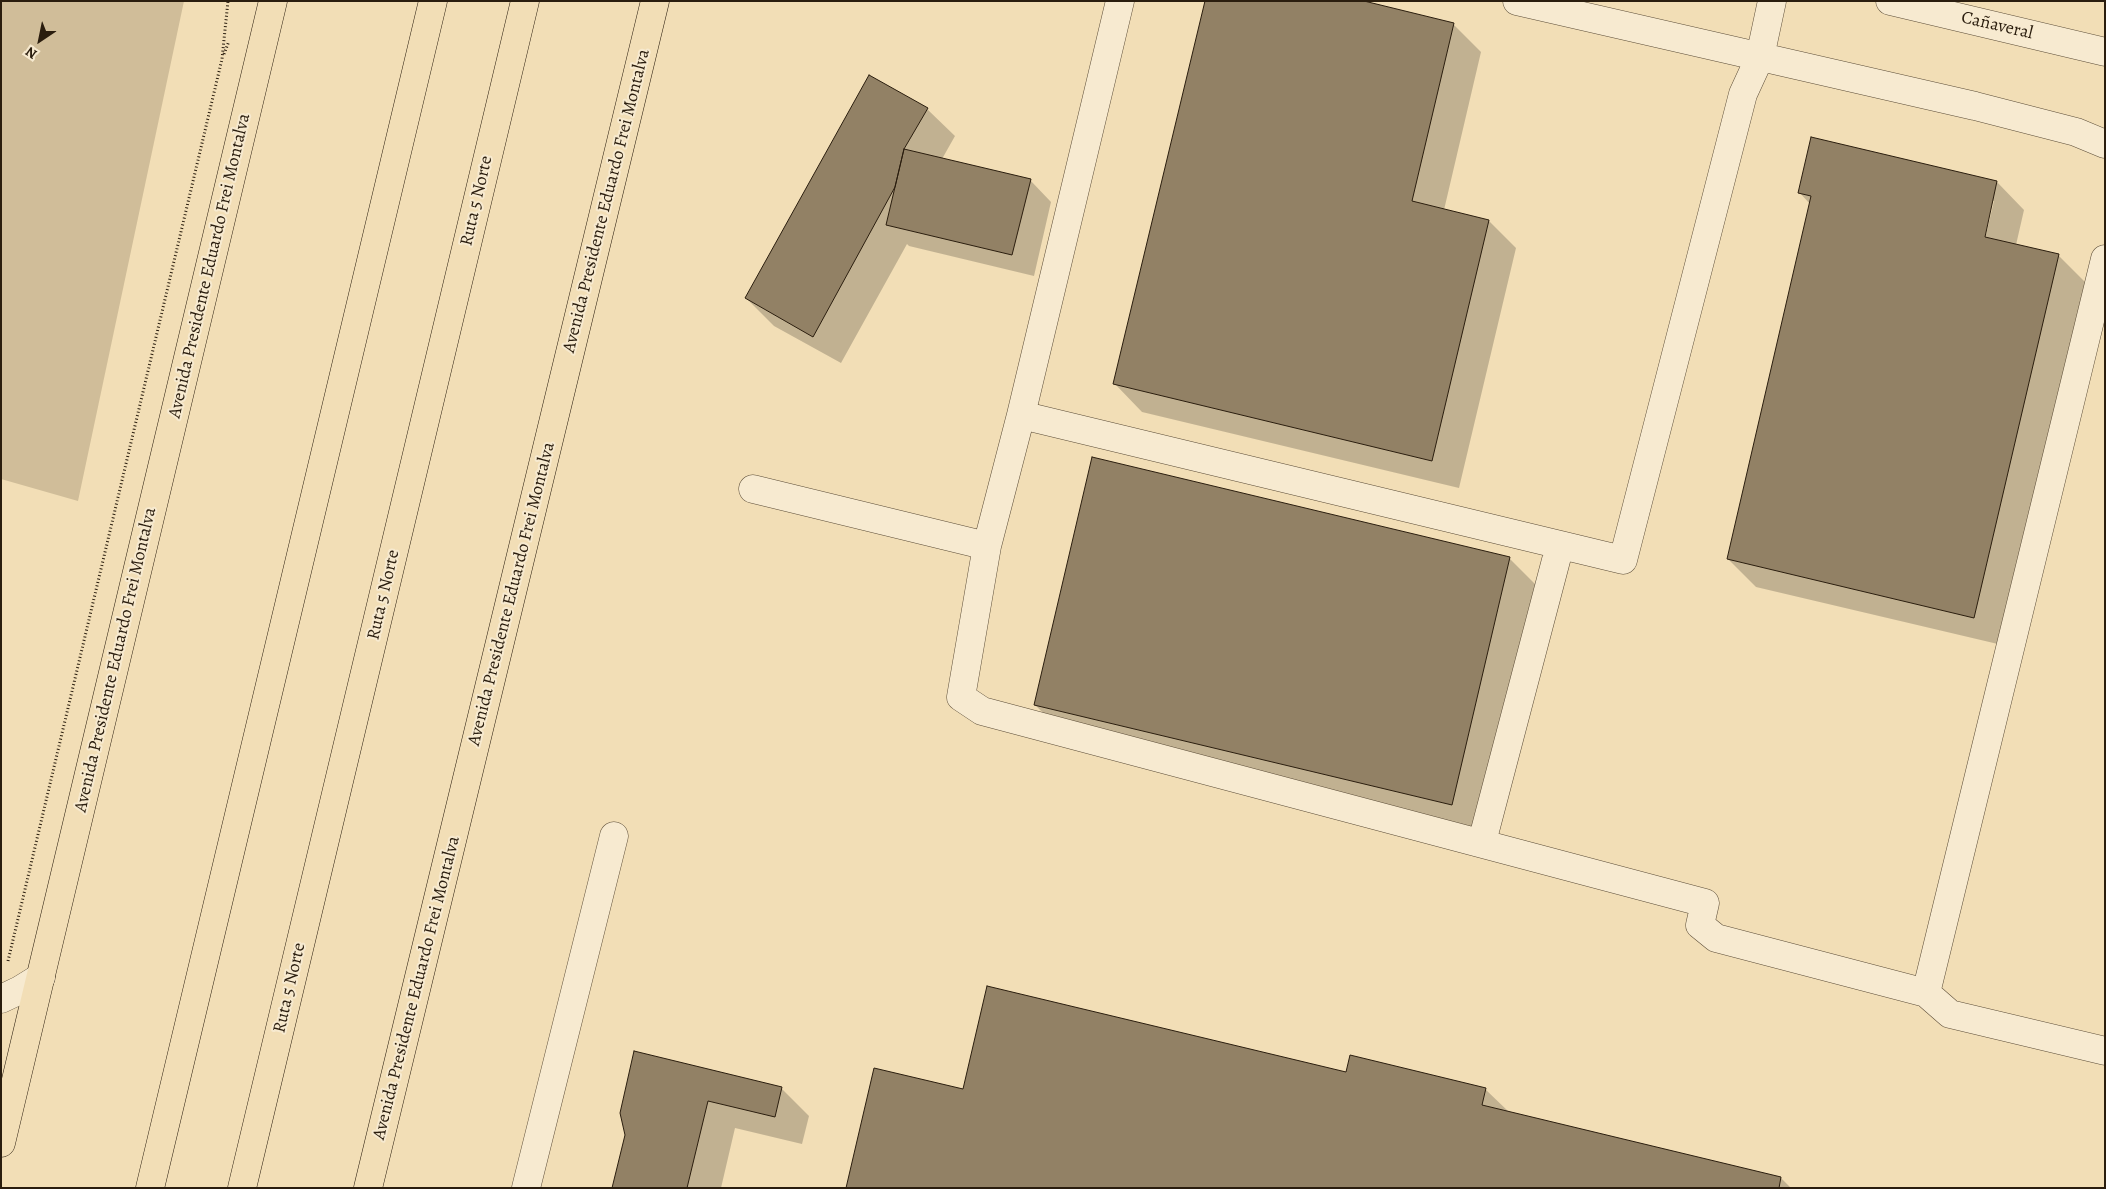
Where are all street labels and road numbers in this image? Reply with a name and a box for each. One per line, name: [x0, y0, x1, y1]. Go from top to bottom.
street label: Cañaveral: [1959, 7, 2035, 45]
street label: Avenida Presidente Eduardo Frei Montalva: [559, 47, 655, 355]
street label: Avenida Presidente Eduardo Frei Montalva: [164, 111, 256, 421]
street label: Ruta 5 Norte: [456, 154, 498, 248]
street label: Avenida Presidente Eduardo Frei Montalva: [464, 440, 560, 748]
street label: Avenida Presidente Eduardo Frei Montalva: [70, 505, 162, 815]
street label: Ruta 5 Norte: [363, 548, 405, 642]
street label: Avenida Presidente Eduardo Frei Montalva: [369, 834, 465, 1142]
street label: Ruta 5 Norte: [269, 941, 311, 1035]

